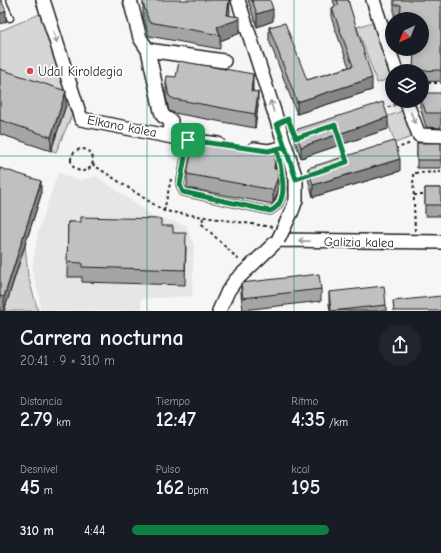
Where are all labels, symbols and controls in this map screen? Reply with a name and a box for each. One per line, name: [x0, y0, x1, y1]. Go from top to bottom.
north arrow: [385, 12, 429, 56]
map controls: [385, 12, 429, 108]
one-way arrow: [52, 30, 59, 43]
place label: Udal Kiroldegia: [38, 64, 123, 79]
button: layers: [385, 64, 429, 108]
marker: Udal Kiroldegia: [25, 66, 35, 76]
one-way arrow: [267, 101, 275, 113]
street label: Elkano kalea: [86, 112, 158, 140]
one-way arrow: [409, 112, 417, 124]
pin: [171, 123, 205, 157]
icon: arrive: [177, 129, 199, 151]
street label: Galizia kalea: [324, 234, 394, 250]
one-way arrow: [298, 237, 311, 244]
button: share: [379, 324, 421, 366]
text: Carrera nocturna: [20, 325, 184, 351]
text: 20:41 · 9 × 310 m: [20, 353, 115, 368]
text: Distancia: [20, 395, 62, 408]
text: Tiempo: [156, 395, 190, 408]
text: Ritmo: [291, 395, 318, 408]
text: 2.79: [20, 408, 53, 431]
text: 12:47: [156, 408, 196, 431]
text: 4:35: [291, 408, 325, 431]
text: km: [53, 416, 71, 429]
text: /km: [325, 416, 348, 429]
text: Desnivel: [20, 463, 58, 476]
text: Pulso: [156, 463, 180, 476]
text: kcal: [291, 463, 310, 476]
text: 45: [20, 476, 40, 499]
text: 162: [156, 476, 184, 499]
text: 195: [291, 476, 320, 499]
text: m: [40, 484, 53, 497]
text: bpm: [184, 484, 208, 497]
text: 310 m: [20, 523, 54, 538]
text: 4:44: [84, 523, 105, 538]

